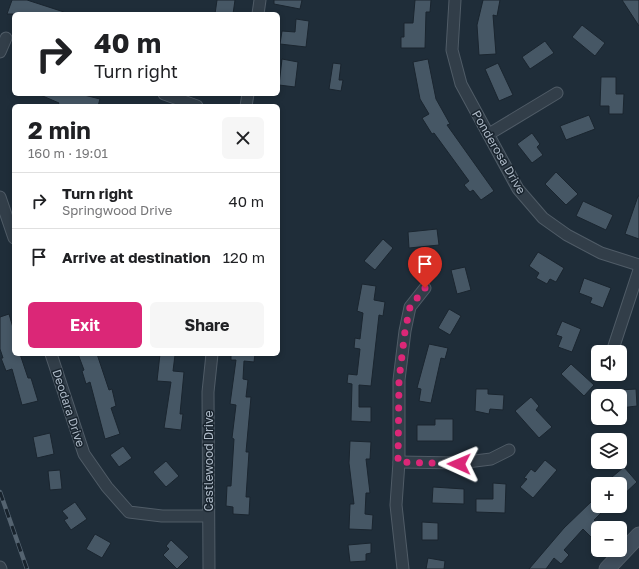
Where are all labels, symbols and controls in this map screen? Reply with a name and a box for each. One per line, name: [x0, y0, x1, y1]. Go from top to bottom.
text: 40 m: [94, 26, 161, 59]
icon: right: [28, 28, 80, 80]
text: Turn right: [94, 60, 178, 82]
street label: Ponderosa Drive: [469, 107, 529, 197]
text: 2 min: [28, 115, 91, 144]
button: close: [222, 117, 264, 159]
text: 160 m · 19:01: [28, 145, 108, 161]
text: Turn right: [62, 184, 133, 202]
icon: right: [28, 190, 50, 212]
text: 40 m: [229, 192, 264, 210]
text: Springwood Drive: [62, 202, 172, 218]
icon: arrive: [28, 246, 50, 268]
pin: [408, 247, 442, 288]
text: Arrive at destination: [62, 248, 211, 266]
text: 120 m: [223, 248, 265, 266]
icon: arrive: [414, 253, 436, 275]
button: Exit: [28, 302, 142, 348]
button: Share: [150, 302, 264, 348]
map controls: [591, 345, 627, 557]
button: sound: [591, 345, 627, 381]
street label: Deodara Drive: [49, 367, 89, 449]
button: search: [591, 389, 627, 425]
street label: Castlewood Drive: [201, 411, 216, 511]
button: layers: [591, 433, 627, 469]
position arrow: [438, 443, 480, 485]
button: +: [591, 477, 627, 513]
button: −: [591, 521, 627, 557]

